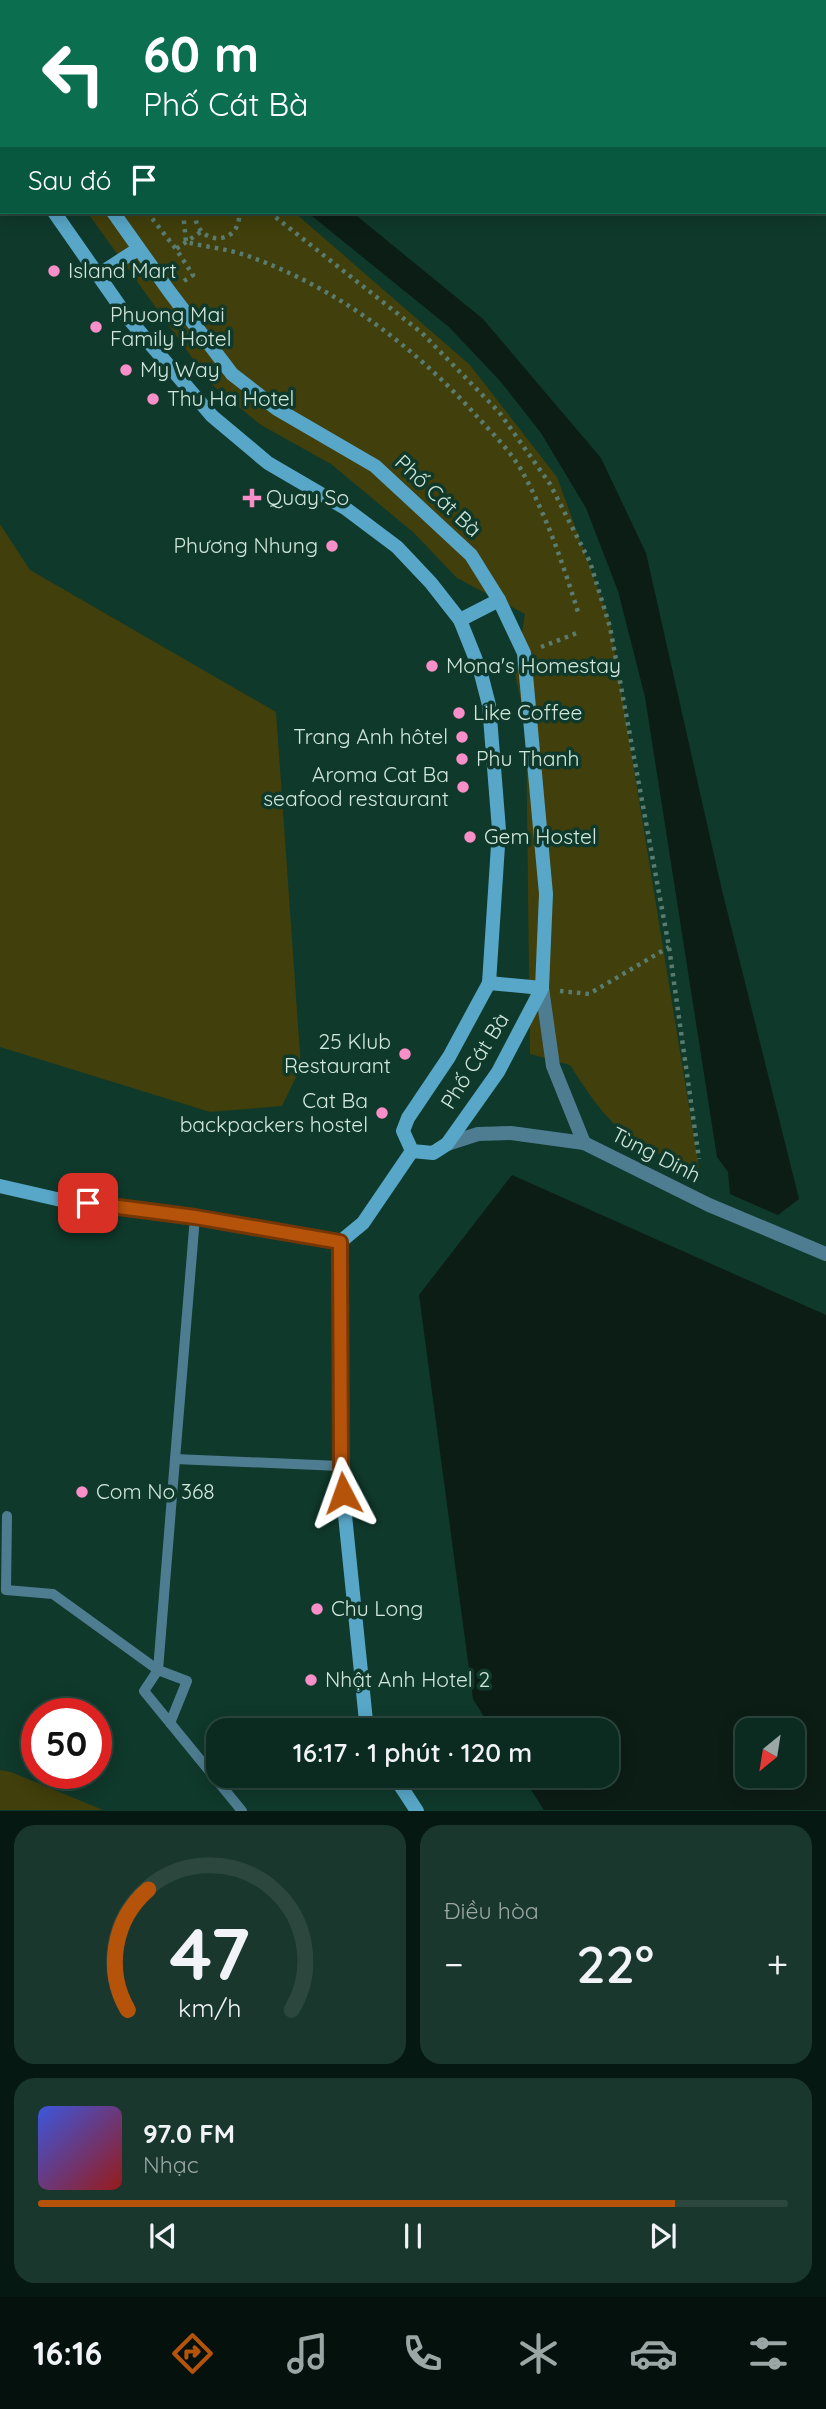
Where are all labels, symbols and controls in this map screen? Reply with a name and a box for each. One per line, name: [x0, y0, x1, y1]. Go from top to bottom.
text: 60 m: [143, 23, 259, 84]
icon: left: [28, 28, 119, 119]
text: Phố Cát Bà: [143, 84, 308, 124]
icon: arrive: [125, 161, 163, 199]
text: Sau đó: [28, 164, 111, 197]
place label: Island Mart: [68, 257, 177, 283]
marker: Island Mart: [46, 263, 62, 279]
place label: Phuong Mai Family Hotel: [110, 301, 232, 351]
marker: Phuong Mai Family Hotel: [88, 319, 104, 335]
place label: My Way: [140, 356, 220, 382]
marker: My Way: [118, 362, 134, 378]
place label: Thu Ha Hotel: [167, 385, 294, 411]
marker: Thu Ha Hotel: [145, 391, 161, 407]
street label: Phố Cát Bà: [390, 449, 487, 542]
place label: Quay So: [266, 484, 349, 510]
marker: Quay So: [244, 490, 260, 506]
place label: Phương Nhung: [174, 532, 318, 558]
marker: Phương Nhung: [324, 538, 340, 554]
place label: Mona's Homestay: [446, 652, 621, 678]
marker: Mona's Homestay: [424, 658, 440, 674]
place label: Like Coffee: [473, 699, 582, 725]
marker: Like Coffee: [451, 705, 467, 721]
place label: Trang Anh hôtel: [293, 723, 448, 749]
marker: Trang Anh hôtel: [454, 729, 470, 745]
place label: Phu Thanh: [476, 745, 580, 771]
marker: Phu Thanh: [454, 751, 470, 767]
place label: Aroma Cat Ba seafood restaurant: [263, 761, 449, 811]
marker: Aroma Cat Ba seafood restaurant: [455, 779, 471, 795]
place label: Gem Hostel: [484, 823, 597, 849]
marker: Gem Hostel: [462, 829, 478, 845]
street label: Phố Cát Bà: [434, 1008, 514, 1113]
place label: 25 Klub Restaurant: [284, 1028, 391, 1078]
marker: 25 Klub Restaurant: [397, 1046, 413, 1062]
place label: Cat Ba backpackers hostel: [180, 1087, 368, 1137]
marker: Cat Ba backpackers hostel: [374, 1105, 390, 1121]
street label: Tùng Dinh: [607, 1121, 705, 1188]
pin: [58, 1173, 118, 1233]
icon: arrive: [69, 1184, 107, 1222]
position arrow: [306, 1456, 380, 1530]
place label: Com No 368: [96, 1478, 215, 1504]
marker: Com No 368: [74, 1484, 90, 1500]
place label: Chu Long: [331, 1595, 423, 1621]
marker: Chu Long: [309, 1601, 325, 1617]
place label: Nhật Anh Hotel 2: [325, 1666, 490, 1692]
marker: Nhật Anh Hotel 2: [303, 1672, 319, 1688]
speed limit sign: 50: [21, 1698, 112, 1789]
north arrow: [735, 1718, 805, 1788]
map controls: [735, 1718, 805, 1788]
text: 16:17 · 1 phút · 120 m: [293, 1736, 532, 1769]
text: Điều hòa: [444, 1896, 539, 1925]
text: 47: [170, 1908, 250, 1999]
text: 22°: [576, 1931, 654, 1996]
text: −: [444, 1940, 464, 1988]
text: +: [767, 1940, 788, 1988]
text: km/h: [178, 1992, 242, 2023]
text: 97.0 FM: [143, 2117, 235, 2150]
text: Nhạc: [143, 2150, 199, 2179]
icon: previous: [144, 2217, 182, 2255]
icon: pause: [394, 2217, 432, 2255]
icon: next: [644, 2217, 682, 2255]
icon: directions: [168, 2329, 217, 2378]
icon: music: [283, 2329, 332, 2378]
icon: phone: [398, 2329, 447, 2378]
icon: climate: [514, 2329, 563, 2378]
icon: car: [629, 2329, 678, 2378]
icon: filters: [744, 2329, 793, 2378]
text: 16:16: [33, 2333, 102, 2373]

